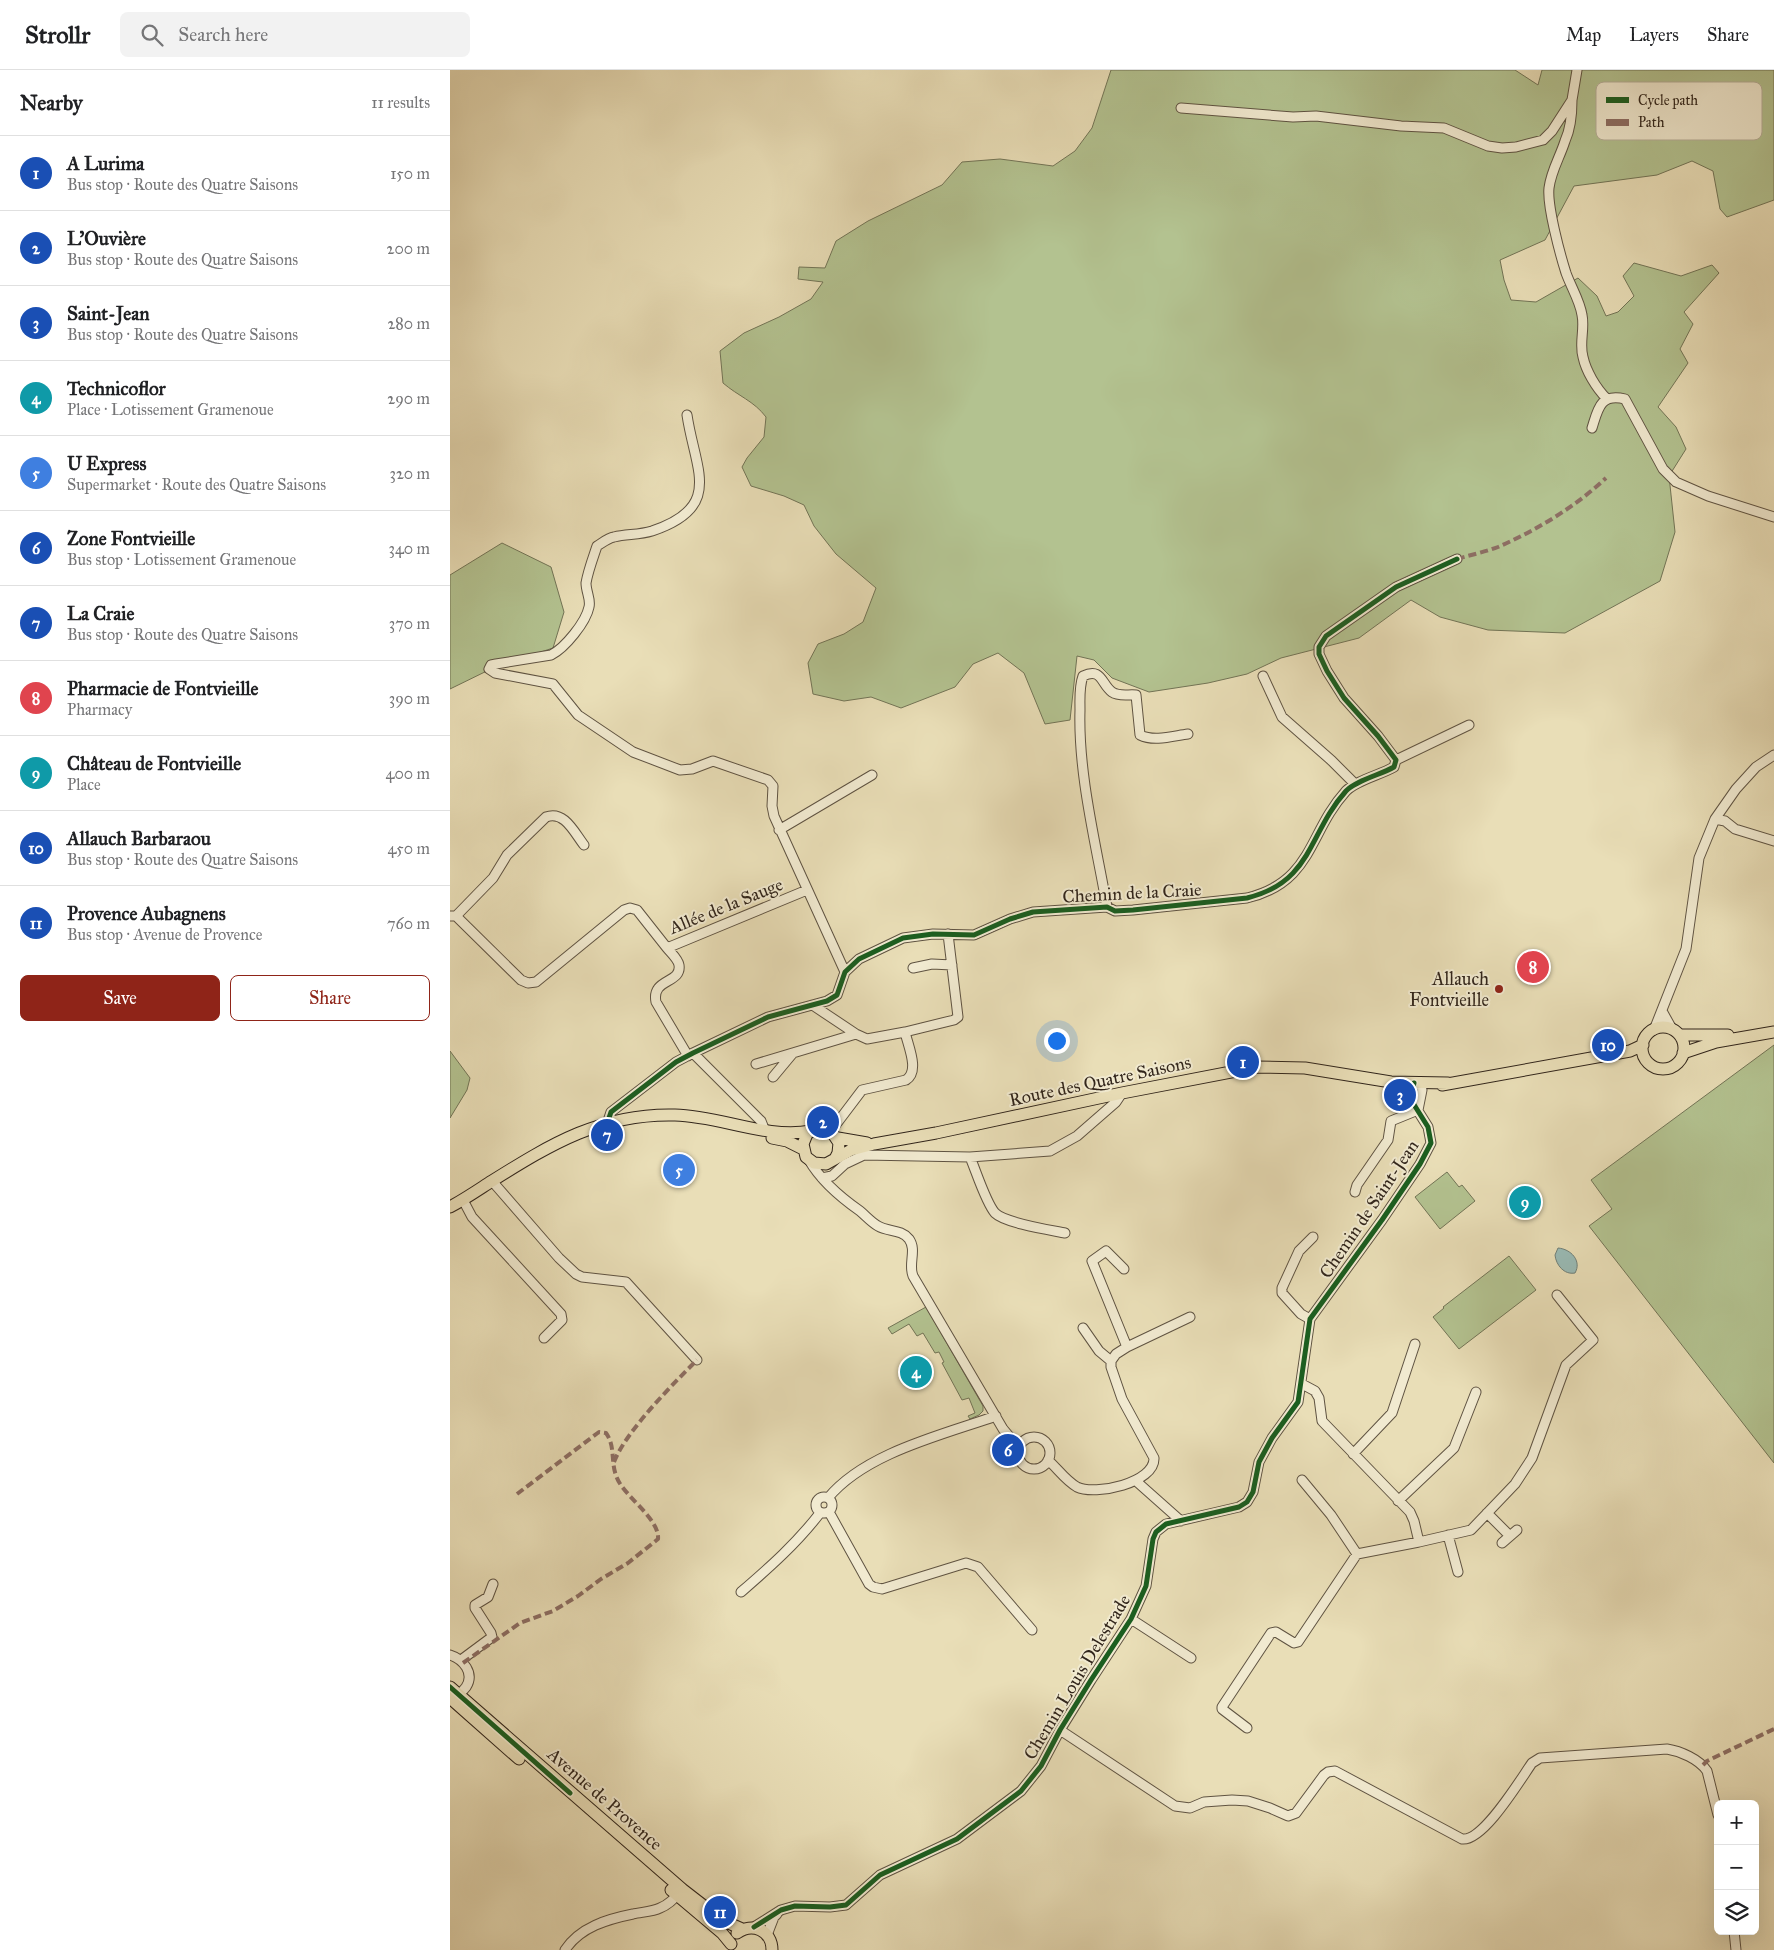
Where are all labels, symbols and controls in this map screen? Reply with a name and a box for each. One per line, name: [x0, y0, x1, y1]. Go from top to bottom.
search box: [120, 12, 470, 57]
text: Strollr: [25, 20, 90, 50]
icon: search: [138, 21, 166, 49]
text: Search here: [178, 23, 268, 46]
text: Map: [1566, 24, 1601, 46]
text: Layers: [1629, 24, 1679, 46]
text: Share: [1707, 24, 1749, 46]
legend: [1596, 82, 1762, 140]
text: Nearby: [20, 90, 83, 116]
text: Cycle path: [1638, 92, 1698, 109]
text: 11 results: [371, 93, 430, 112]
text: Path: [1638, 114, 1665, 131]
text: A Lurima: [67, 152, 144, 175]
text: 1: [33, 164, 39, 183]
text: 150 m: [390, 164, 430, 183]
text: Bus stop · Route des Quatre Saisons: [67, 175, 298, 194]
text: L'Ouvière: [67, 227, 146, 250]
text: 2: [32, 239, 40, 258]
text: 200 m: [387, 239, 430, 258]
text: Bus stop · Route des Quatre Saisons: [67, 250, 298, 269]
text: Saint-Jean: [67, 302, 149, 325]
text: 3: [33, 314, 39, 333]
text: 280 m: [387, 314, 430, 333]
text: Bus stop · Route des Quatre Saisons: [67, 325, 298, 344]
text: Technicoflor: [67, 377, 166, 400]
text: 4: [32, 389, 40, 408]
text: 290 m: [387, 389, 430, 408]
text: Place · Lotissement Gramenoue: [67, 400, 274, 419]
text: U Express: [67, 452, 146, 475]
text: 5: [32, 464, 40, 483]
text: 320 m: [390, 464, 430, 483]
text: Supermarket · Route des Quatre Saisons: [67, 475, 326, 494]
text: Zone Fontvieille: [67, 527, 195, 550]
text: 6: [32, 539, 40, 558]
text: 340 m: [388, 539, 430, 558]
text: Bus stop · Lotissement Gramenoue: [67, 550, 296, 569]
text: La Craie: [67, 602, 134, 625]
text: 7: [32, 614, 40, 633]
text: 370 m: [389, 614, 430, 633]
text: Bus stop · Route des Quatre Saisons: [67, 625, 298, 644]
text: Pharmacie de Fontvieille: [67, 677, 259, 700]
text: 8: [32, 689, 40, 708]
text: 390 m: [389, 689, 430, 708]
text: Pharmacy: [67, 700, 132, 719]
text: Château de Fontvieille: [67, 752, 241, 775]
text: 9: [32, 764, 40, 783]
text: 400 m: [386, 764, 430, 783]
text: Place: [67, 775, 101, 794]
text: Allauch Barbaraou: [67, 827, 211, 850]
text: 10: [28, 839, 44, 858]
text: 450 m: [387, 839, 430, 858]
text: Bus stop · Route des Quatre Saisons: [67, 850, 298, 869]
street label: Allée de la Sauge: [665, 873, 787, 940]
street label: Chemin de la Craie: [1062, 878, 1202, 908]
text: Provence Aubagnens: [67, 902, 226, 925]
text: 11: [30, 914, 42, 933]
text: 760 m: [387, 914, 430, 933]
text: Bus stop · Avenue de Provence: [67, 925, 262, 944]
pin: 8: [1517, 948, 1549, 986]
place label: Allauch Fontvieille: [1409, 968, 1489, 1011]
button: Save: [20, 975, 220, 1021]
button: Share: [230, 975, 430, 1021]
marker: Allauch Fontvieille: [1493, 983, 1505, 995]
pin: 10: [1592, 1026, 1624, 1064]
your location: [1044, 1028, 1070, 1054]
pin: 1: [1227, 1043, 1259, 1081]
street label: Route des Quatre Saisons: [1007, 1051, 1193, 1111]
pin: 3: [1384, 1076, 1416, 1114]
pin: 2: [807, 1103, 839, 1141]
pin: 7: [591, 1116, 623, 1154]
street label: Chemin de Saint-Jean: [1315, 1136, 1424, 1283]
pin: 5: [663, 1151, 695, 1189]
pin: 9: [1509, 1183, 1541, 1221]
pin: 4: [900, 1353, 932, 1391]
pin: 6: [992, 1431, 1024, 1469]
street label: Chemin Louis Delestrade: [1019, 1590, 1135, 1764]
street label: Avenue de Provence: [542, 1742, 667, 1855]
map controls: [1714, 1800, 1759, 1935]
button: +: [1714, 1800, 1759, 1845]
button: −: [1714, 1845, 1759, 1890]
button: layers: [1714, 1890, 1759, 1935]
pin: 11: [704, 1893, 736, 1931]

